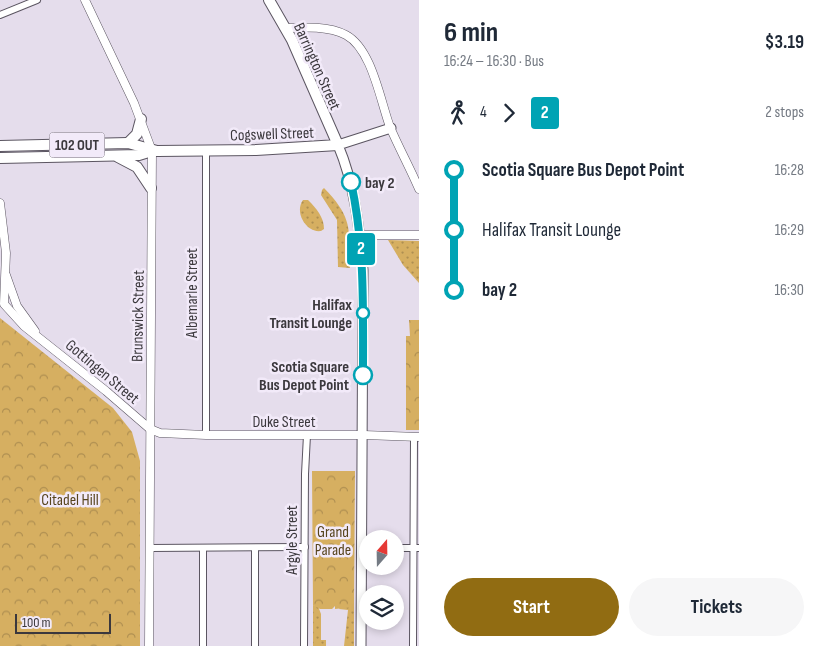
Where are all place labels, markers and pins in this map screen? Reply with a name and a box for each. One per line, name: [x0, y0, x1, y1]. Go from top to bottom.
marker: bay 2: [341, 172, 361, 192]
place label: bay 2: [365, 174, 395, 193]
place label: Halifax Transit Lounge: [270, 296, 352, 333]
marker: Halifax Transit Lounge: [356, 306, 370, 320]
place label: Scotia Square Bus Depot Point: [259, 358, 349, 395]
marker: Scotia Square Bus Depot Point: [353, 365, 373, 385]

